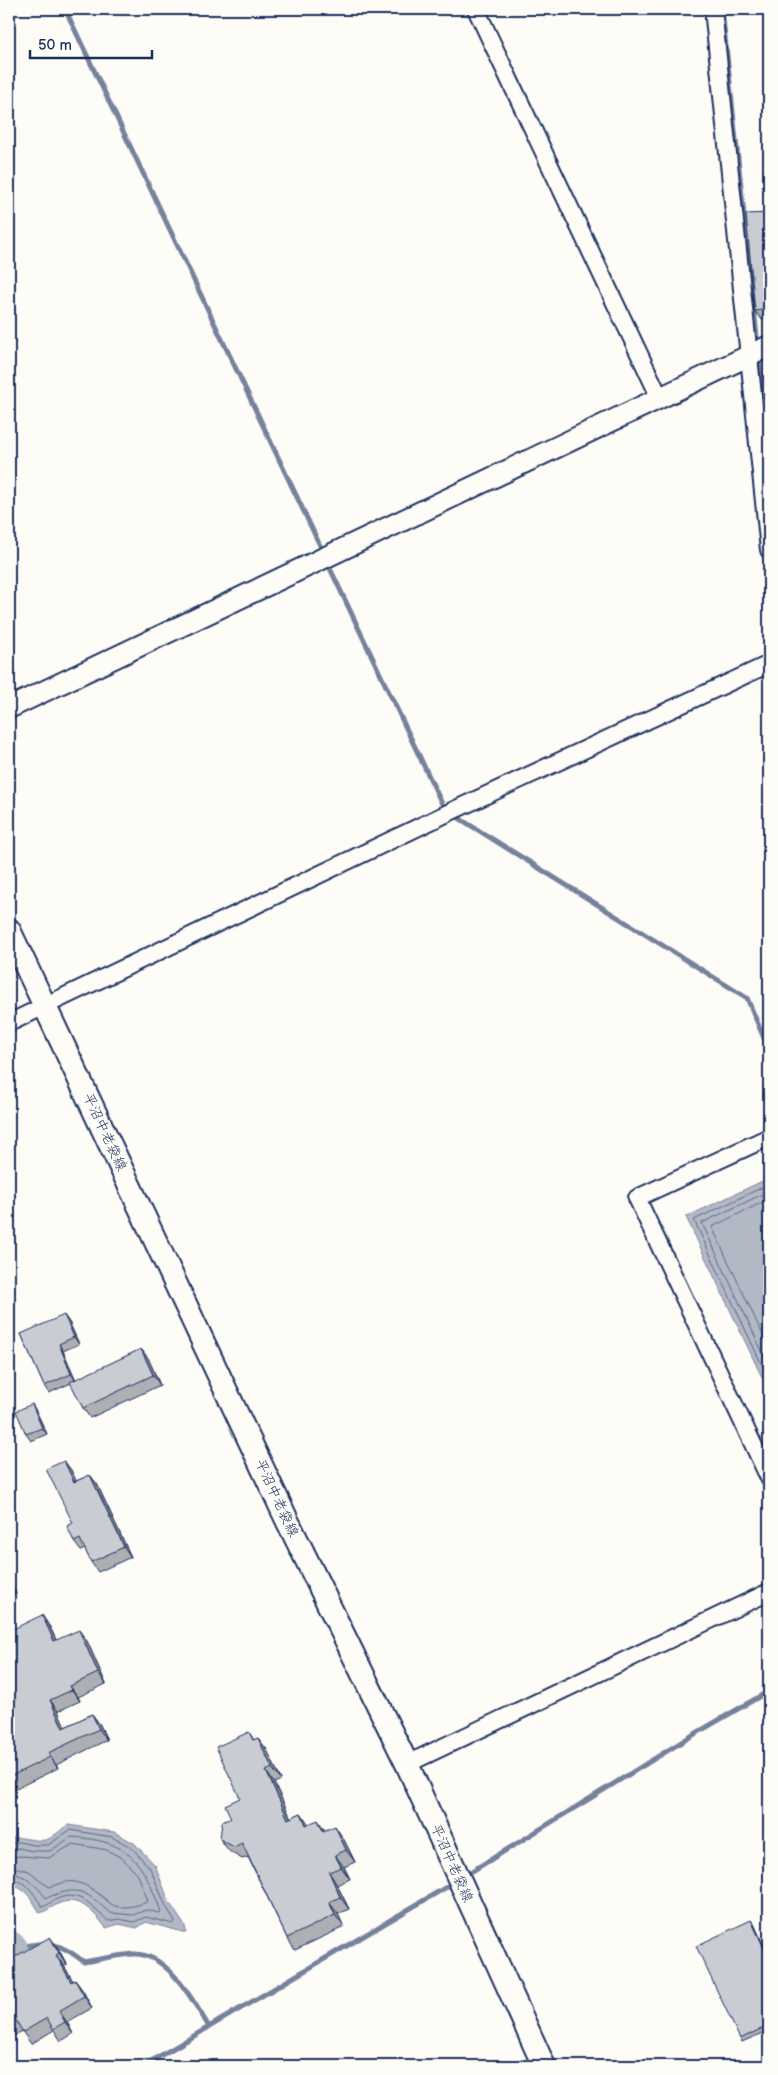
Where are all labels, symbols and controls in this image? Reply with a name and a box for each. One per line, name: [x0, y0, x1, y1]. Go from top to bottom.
scale bar: [30, 28, 152, 60]
text: 50 m: [38, 36, 72, 55]
street label: 平沼中老袋線: [80, 1090, 130, 1174]
street label: 平沼中老袋線: [252, 1456, 302, 1540]
street label: 平沼中老袋線: [427, 1821, 477, 1905]

